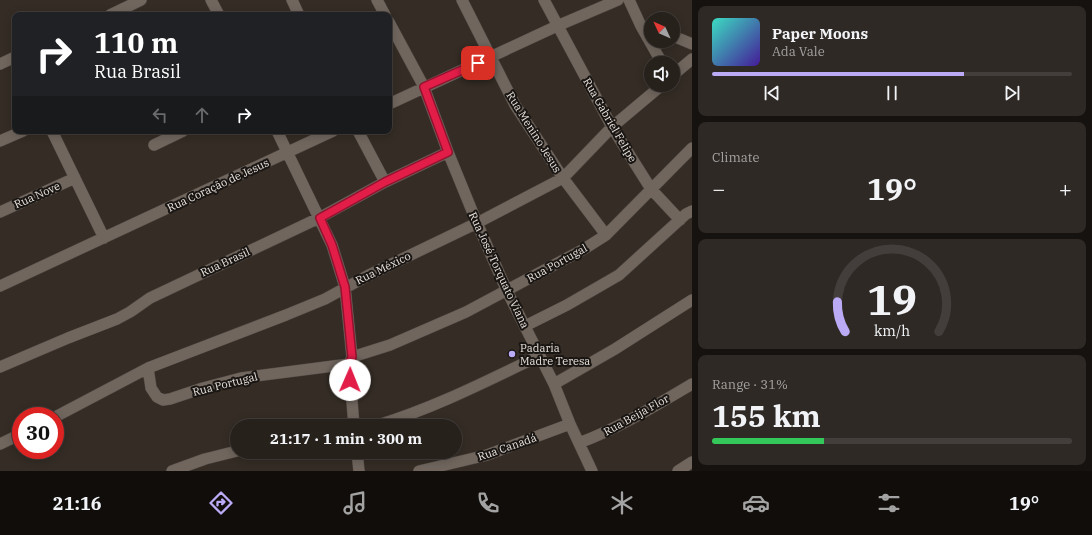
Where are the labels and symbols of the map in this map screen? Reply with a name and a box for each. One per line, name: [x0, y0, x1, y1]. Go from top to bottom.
north arrow: [644, 12, 680, 48]
pin: [461, 46, 495, 80]
street label: Rua Gabriel Felipe: [580, 75, 640, 165]
street label: Rua Menino Jesus: [503, 89, 565, 175]
street label: Rua Coração de Jesus: [165, 155, 271, 215]
street label: Rua Nove: [12, 179, 62, 211]
street label: Rua José Torquato Viana: [466, 210, 532, 330]
street label: Rua Portugal: [525, 241, 589, 285]
street label: Rua Brasil: [198, 244, 252, 280]
street label: Rua México: [353, 249, 413, 287]
place label: Padaria Madre Teresa: [520, 341, 590, 368]
marker: Padaria Madre Teresa: [507, 349, 517, 359]
position arrow: [329, 359, 371, 401]
street label: Rua Portugal: [191, 369, 259, 399]
street label: Rua Beija Flor: [601, 391, 671, 439]
speed limit sign: 30: [12, 407, 64, 459]
street label: Rua Canadá: [476, 430, 538, 464]

